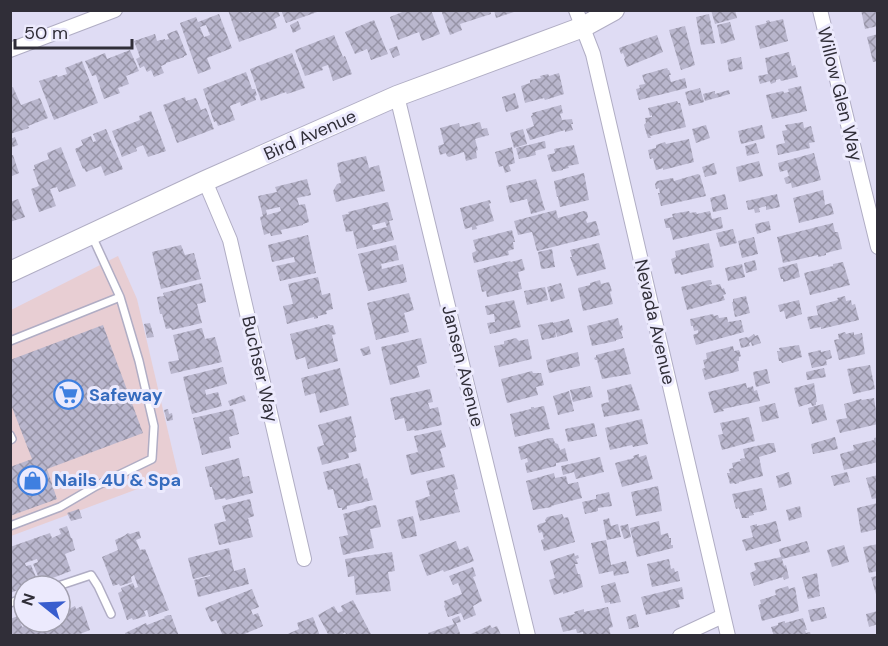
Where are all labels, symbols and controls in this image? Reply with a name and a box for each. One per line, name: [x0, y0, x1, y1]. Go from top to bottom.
scale bar: [15, 12, 132, 50]
text: 50 m: [24, 21, 68, 45]
street label: Willow Glen Way: [812, 24, 868, 164]
street label: Bird Avenue: [260, 104, 360, 166]
street label: Nevada Avenue: [629, 257, 681, 387]
street label: Jansen Avenue: [436, 303, 490, 429]
street label: Buchser Way: [236, 313, 284, 425]
supermarket icon: Safeway: [52, 379, 84, 411]
place label: Safeway: [89, 383, 163, 407]
shop icon: Nails 4U & Spa: [17, 464, 49, 496]
place label: Nails 4U & Spa: [54, 468, 181, 492]
north arrow: [12, 574, 72, 634]
text: N: [16, 591, 40, 608]

